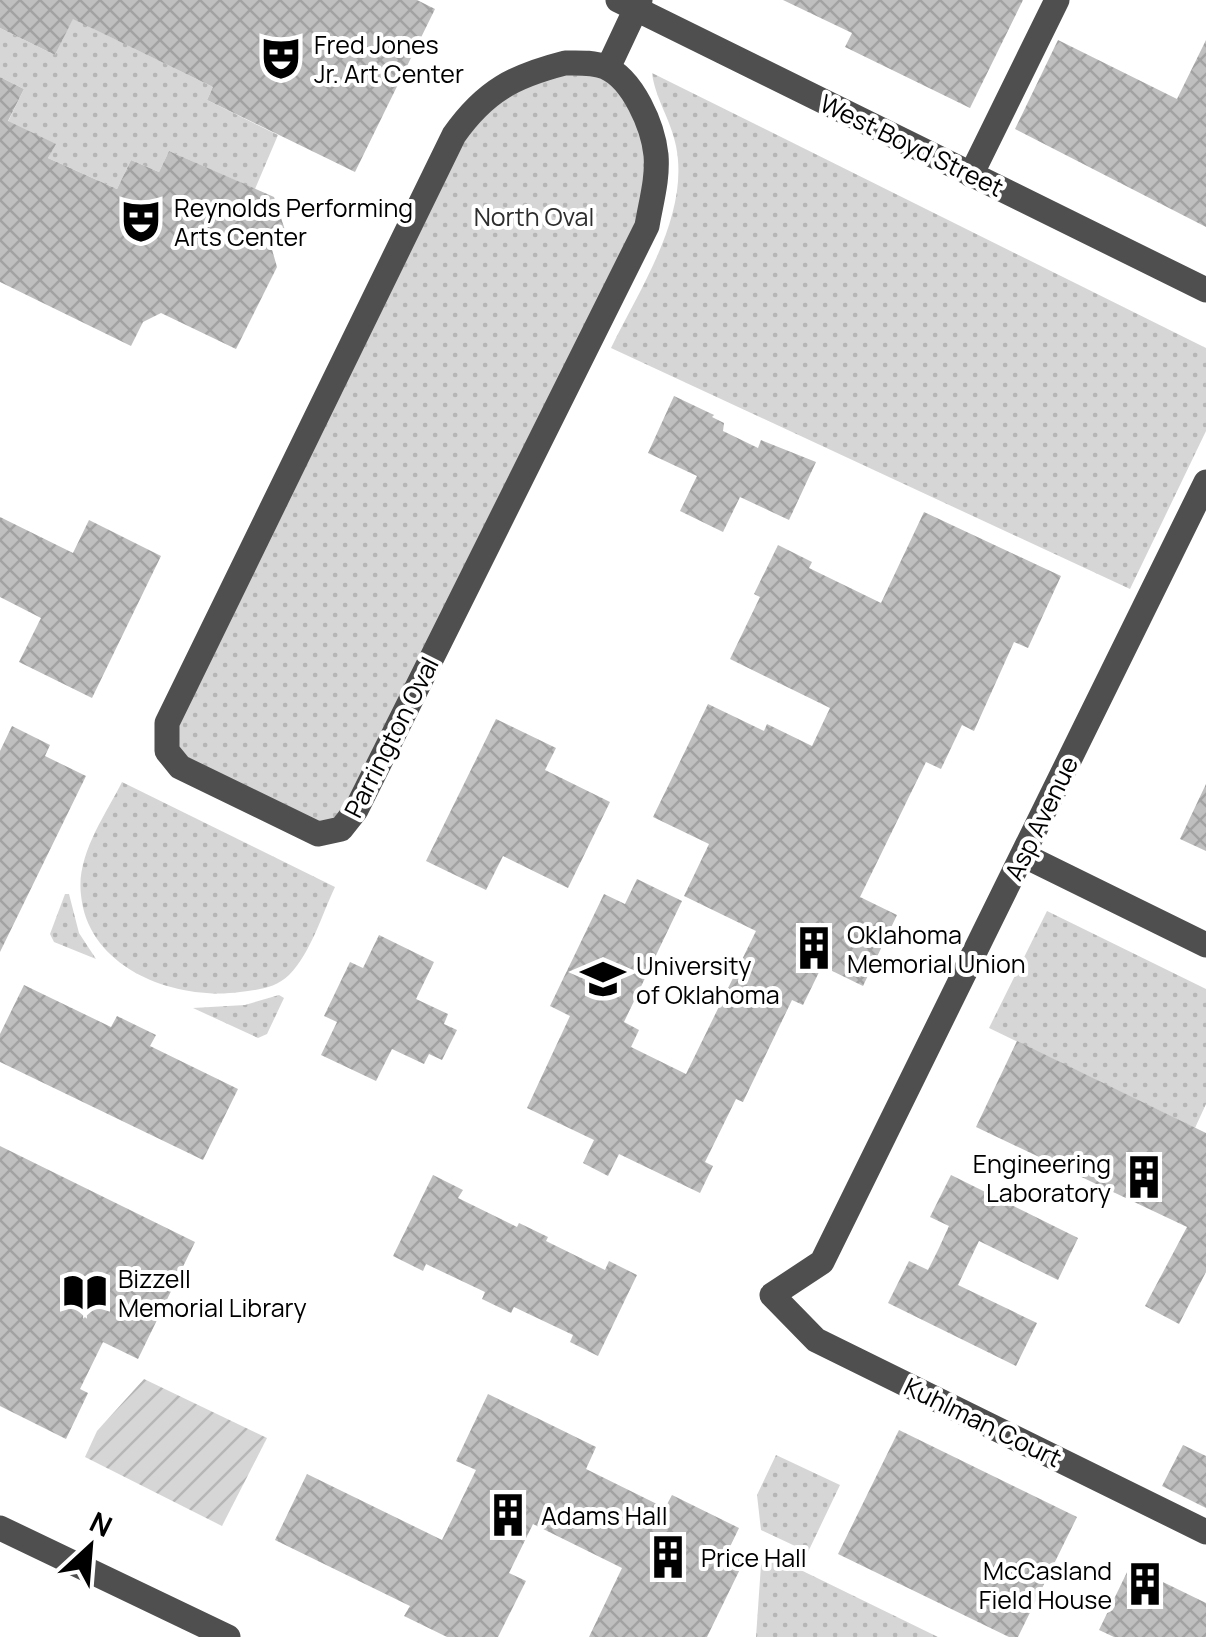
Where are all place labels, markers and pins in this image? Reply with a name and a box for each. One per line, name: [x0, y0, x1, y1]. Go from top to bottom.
place label: Fred Jones Jr. Art Center: [314, 27, 464, 91]
theatre icon: Fred Jones Jr. Art Center: [257, 34, 305, 82]
place label: Reynolds Performing Arts Center: [174, 190, 413, 254]
theatre icon: Reynolds Performing Arts Center: [117, 197, 165, 245]
place label: Oklahoma Memorial Union: [847, 917, 1026, 981]
building icon: Oklahoma Memorial Union: [790, 924, 838, 972]
place label: University of Oklahoma: [636, 948, 780, 1012]
school or university icon: University of Oklahoma: [579, 955, 627, 1003]
place label: Engineering Laboratory: [973, 1146, 1111, 1210]
building icon: Engineering Laboratory: [1120, 1153, 1168, 1201]
place label: Bizzell Memorial Library: [118, 1261, 307, 1325]
library icon: Bizzell Memorial Library: [61, 1268, 109, 1316]
building icon: Adams Hall: [484, 1491, 532, 1539]
place label: Adams Hall: [541, 1498, 668, 1533]
building icon: Price Hall: [644, 1533, 692, 1581]
place label: Price Hall: [701, 1540, 807, 1575]
place label: McCasland Field House: [979, 1553, 1112, 1617]
building icon: McCasland Field House: [1121, 1560, 1169, 1608]

